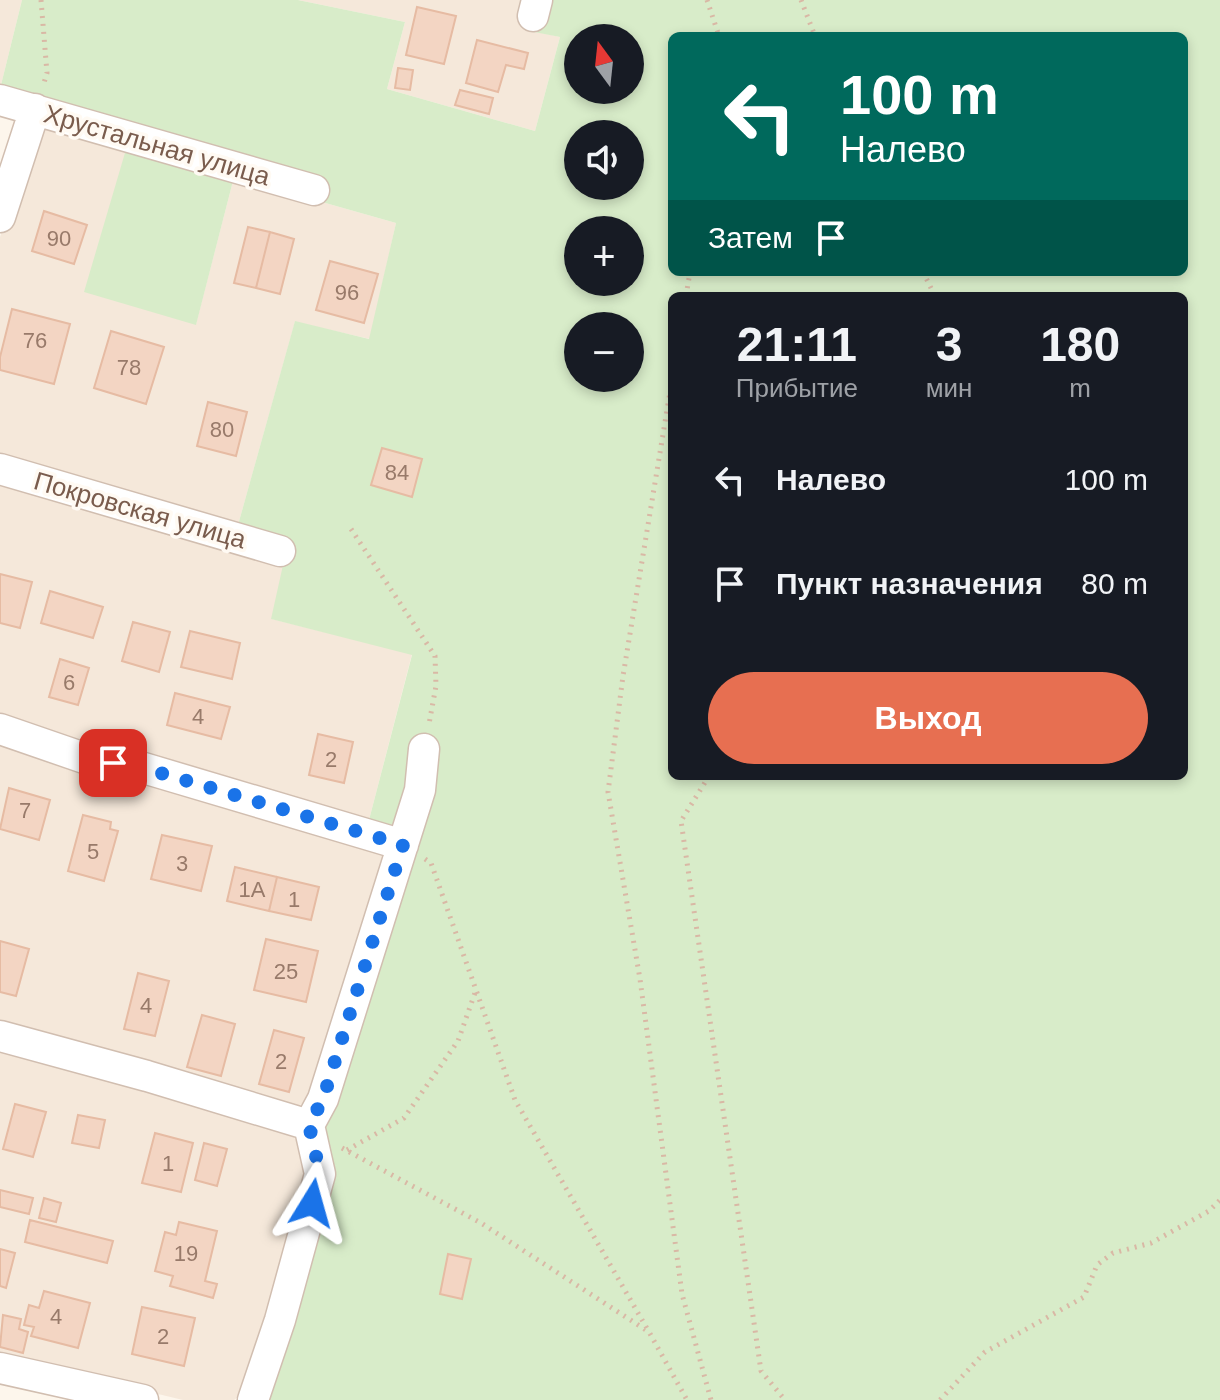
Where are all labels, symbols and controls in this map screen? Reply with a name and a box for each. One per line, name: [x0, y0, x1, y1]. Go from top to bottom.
north arrow: [564, 24, 644, 104]
map controls: [564, 24, 644, 392]
text: 100 m: [840, 63, 999, 126]
icon: left: [708, 64, 812, 168]
street label: Хрустальная улица: [41, 98, 274, 192]
button: sound: [564, 120, 644, 200]
text: Налево: [840, 129, 966, 170]
button: +: [564, 216, 644, 296]
icon: arrive: [809, 216, 853, 260]
text: Затем: [708, 221, 793, 254]
house number: 90: [47, 226, 71, 251]
house number: 96: [335, 280, 359, 305]
button: −: [564, 312, 644, 392]
text: 21:11: [737, 318, 857, 371]
text: 3: [936, 318, 962, 371]
text: 180: [1040, 318, 1120, 371]
house number: 76: [23, 328, 47, 353]
house number: 78: [117, 355, 141, 380]
text: Прибытие: [736, 373, 858, 403]
text: мин: [926, 373, 972, 403]
text: m: [1069, 373, 1091, 403]
house number: 80: [210, 417, 234, 442]
icon: left: [708, 458, 752, 502]
house number: 84: [385, 460, 409, 485]
text: Налево: [776, 463, 886, 496]
text: 100 m: [1065, 463, 1148, 496]
street label: Покровская улица: [31, 465, 250, 555]
icon: arrive: [708, 562, 752, 606]
text: Пункт назначения: [776, 567, 1043, 600]
text: 80 m: [1081, 567, 1148, 600]
house number: 6: [63, 670, 75, 695]
button: Выход: [708, 672, 1148, 764]
house number: 4: [192, 704, 204, 729]
pin: [79, 729, 147, 797]
icon: arrive: [91, 741, 135, 785]
house number: 2: [325, 747, 337, 772]
house number: 7: [19, 798, 31, 823]
house number: 5: [87, 839, 99, 864]
house number: 3: [176, 851, 188, 876]
house number: 1А: [239, 877, 266, 902]
house number: 1: [288, 887, 300, 912]
house number: 25: [274, 959, 298, 984]
house number: 4: [140, 993, 152, 1018]
house number: 2: [275, 1049, 287, 1074]
house number: 1: [162, 1151, 174, 1176]
position arrow: [270, 1161, 354, 1245]
house number: 19: [174, 1241, 198, 1266]
house number: 4: [50, 1304, 62, 1329]
house number: 2: [157, 1324, 169, 1349]

